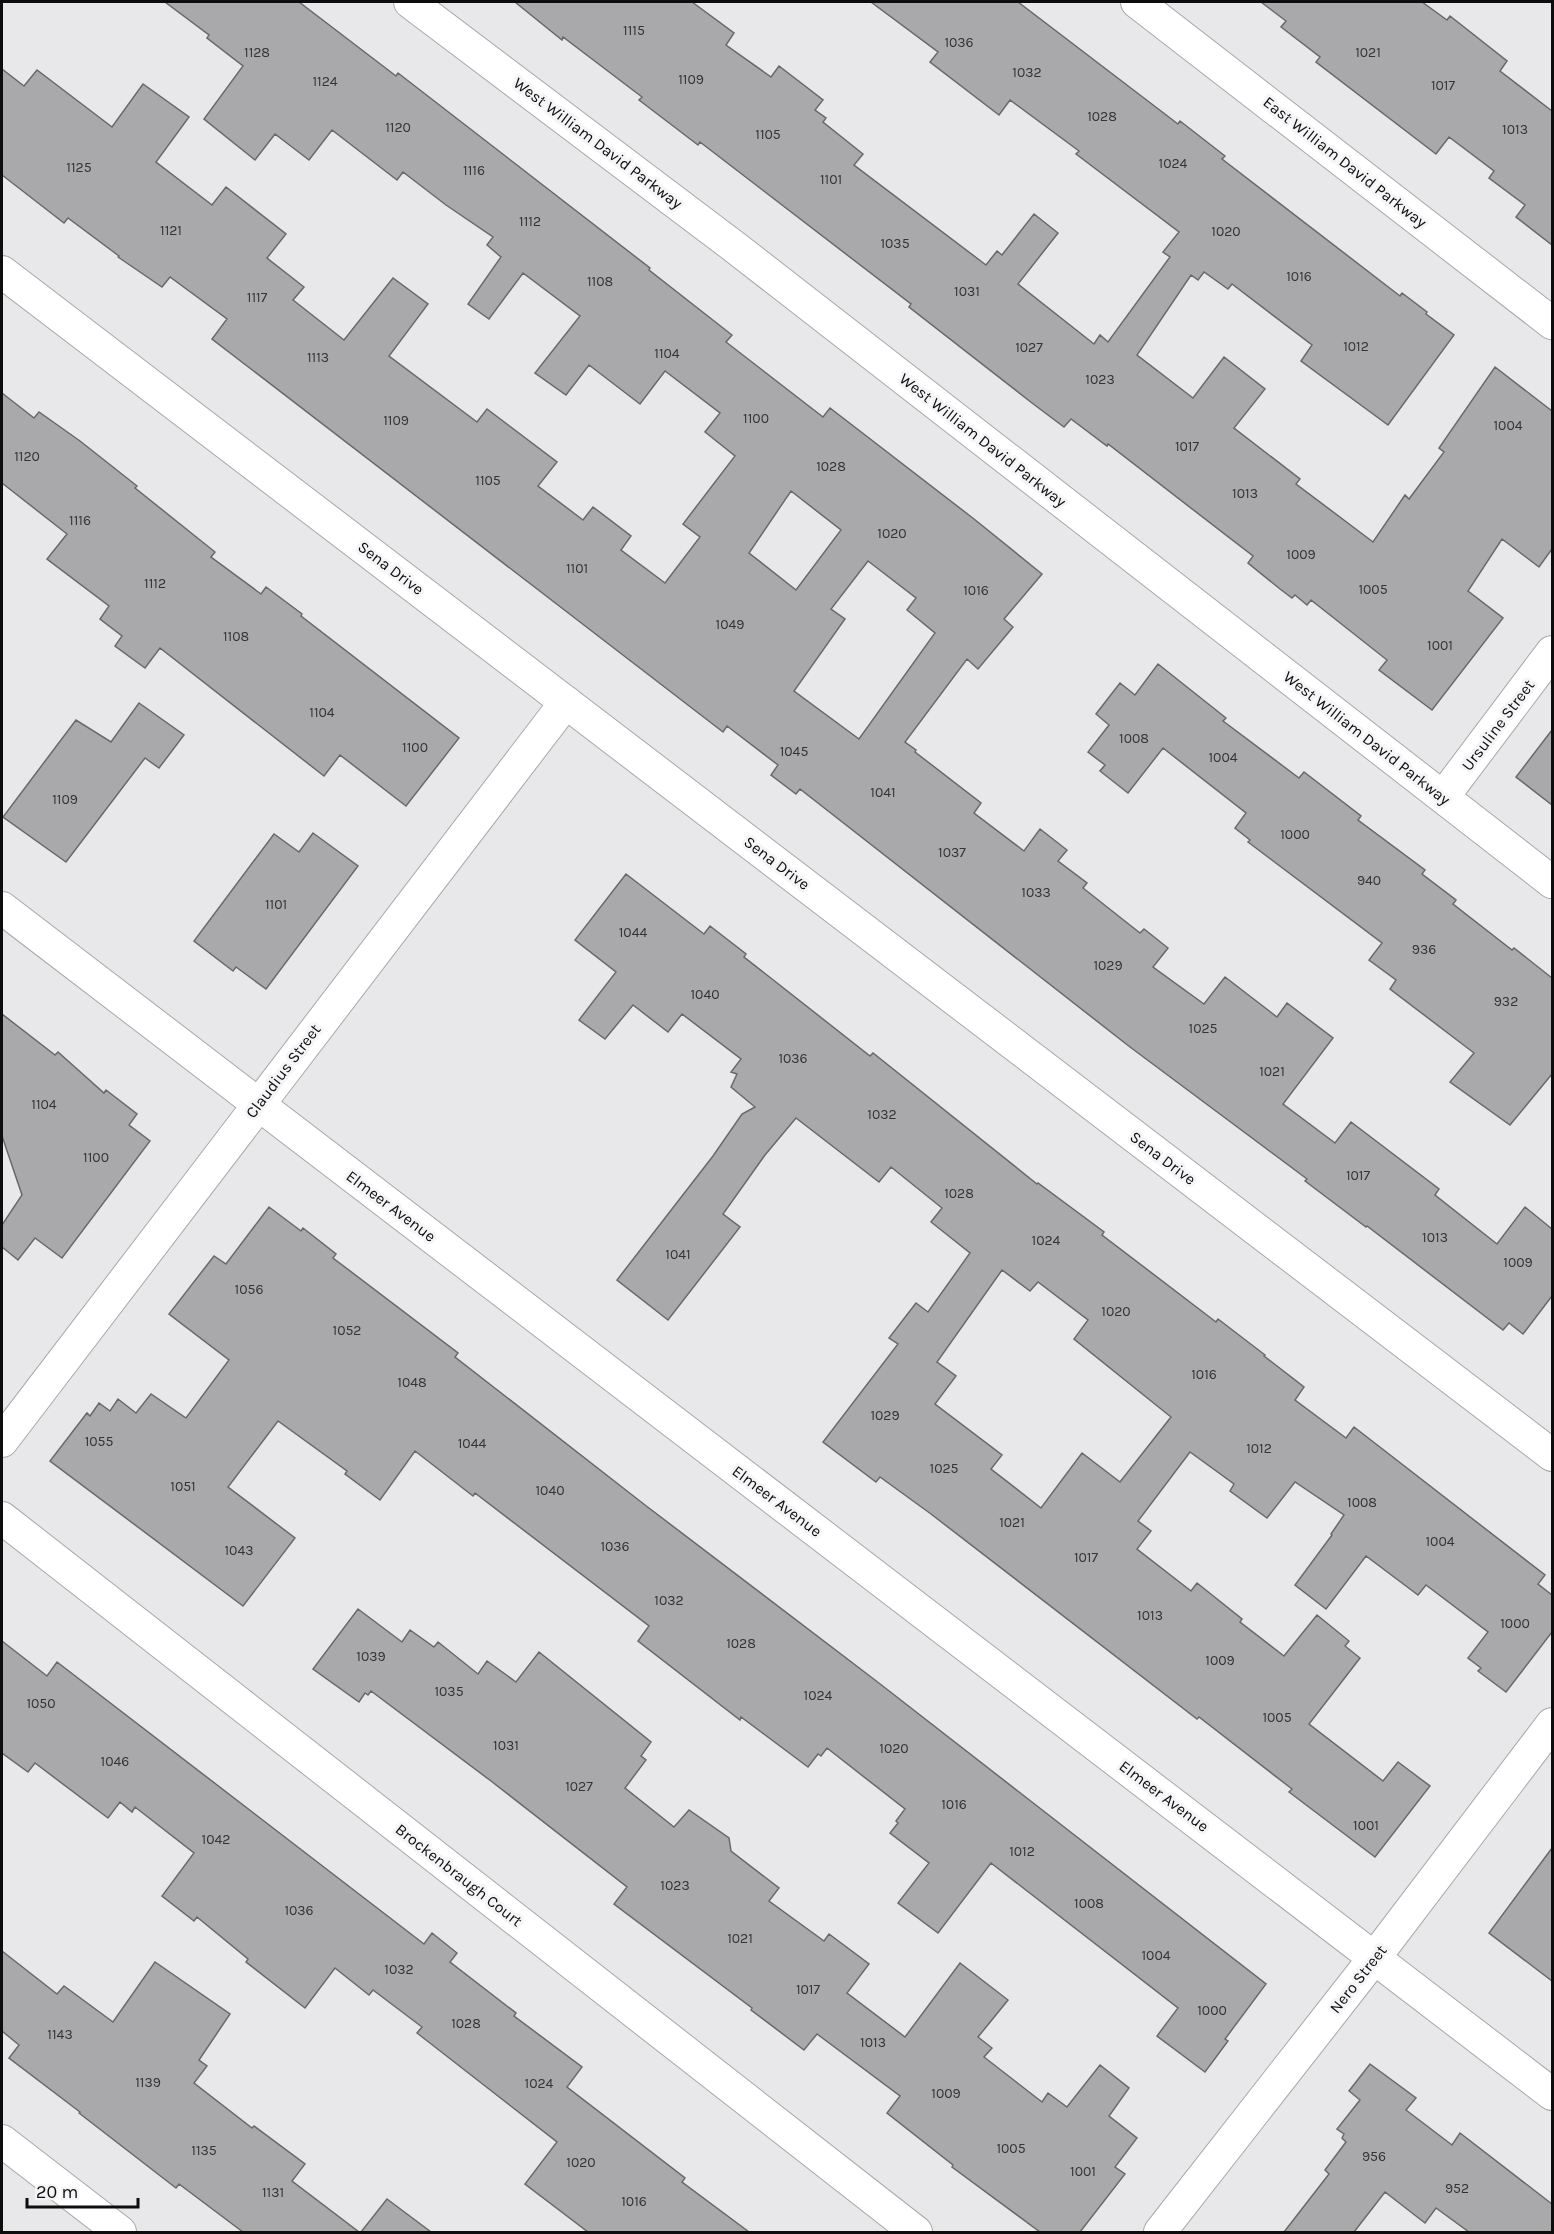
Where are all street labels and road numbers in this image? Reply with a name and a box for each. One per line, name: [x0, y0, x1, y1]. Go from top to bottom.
street label: West William David Parkway: [510, 73, 687, 213]
street label: East William David Parkway: [1259, 92, 1431, 232]
street label: West William David Parkway: [896, 369, 1071, 511]
street label: Sena Drive: [354, 537, 428, 599]
street label: West William David Parkway: [1280, 667, 1455, 809]
street label: Ursuline Street: [1458, 676, 1538, 774]
street label: Sena Drive: [740, 832, 814, 894]
street label: Claudius Street: [241, 1020, 325, 1122]
street label: Sena Drive: [1126, 1127, 1200, 1189]
street label: Elmeer Avenue: [343, 1166, 439, 1246]
street label: Elmeer Avenue: [729, 1461, 825, 1541]
street label: Elmeer Avenue: [1116, 1756, 1212, 1836]
street label: Brockenbraugh Court: [392, 1820, 526, 1930]
street label: Nero Street: [1325, 1941, 1391, 2017]

